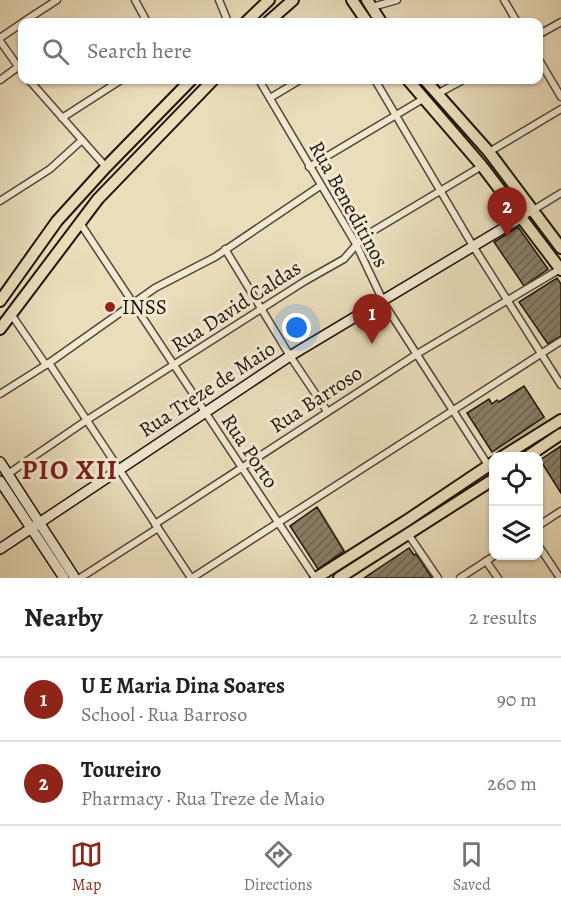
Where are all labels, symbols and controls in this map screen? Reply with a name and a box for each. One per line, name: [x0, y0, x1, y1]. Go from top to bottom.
search box: [18, 18, 543, 84]
icon: search: [39, 35, 72, 68]
text: Search here: [87, 36, 192, 66]
street label: Rua Beneditinos: [303, 136, 395, 272]
pin: 2: [488, 188, 526, 237]
street label: Rua David Caldas: [166, 253, 306, 359]
place label: INSS: [122, 293, 167, 321]
pin: 1: [352, 294, 392, 344]
marker: INSS: [103, 300, 117, 314]
your location: [282, 313, 311, 342]
street label: Rua Treze de Maio: [133, 334, 281, 444]
street label: Rua Barroso: [264, 359, 368, 439]
street label: Rua Porto: [215, 408, 285, 494]
district label: PIO XII: [22, 452, 118, 488]
map controls: [489, 452, 543, 560]
button: locate: [489, 452, 543, 506]
button: layers: [489, 506, 543, 560]
text: Nearby: [24, 600, 103, 635]
text: 2 results: [469, 604, 537, 631]
text: U E Maria Dina Soares: [81, 671, 285, 701]
text: 1: [40, 686, 47, 713]
text: 90 m: [497, 686, 537, 713]
text: School · Rua Barroso: [81, 701, 247, 728]
text: Toureiro: [81, 755, 161, 785]
text: 2: [39, 770, 48, 797]
text: 260 m: [487, 770, 537, 797]
text: Pharmacy · Rua Treze de Maio: [81, 785, 325, 812]
tab: Map: [70, 838, 103, 896]
tab: Directions: [244, 838, 312, 896]
tab: Saved: [453, 838, 491, 896]

